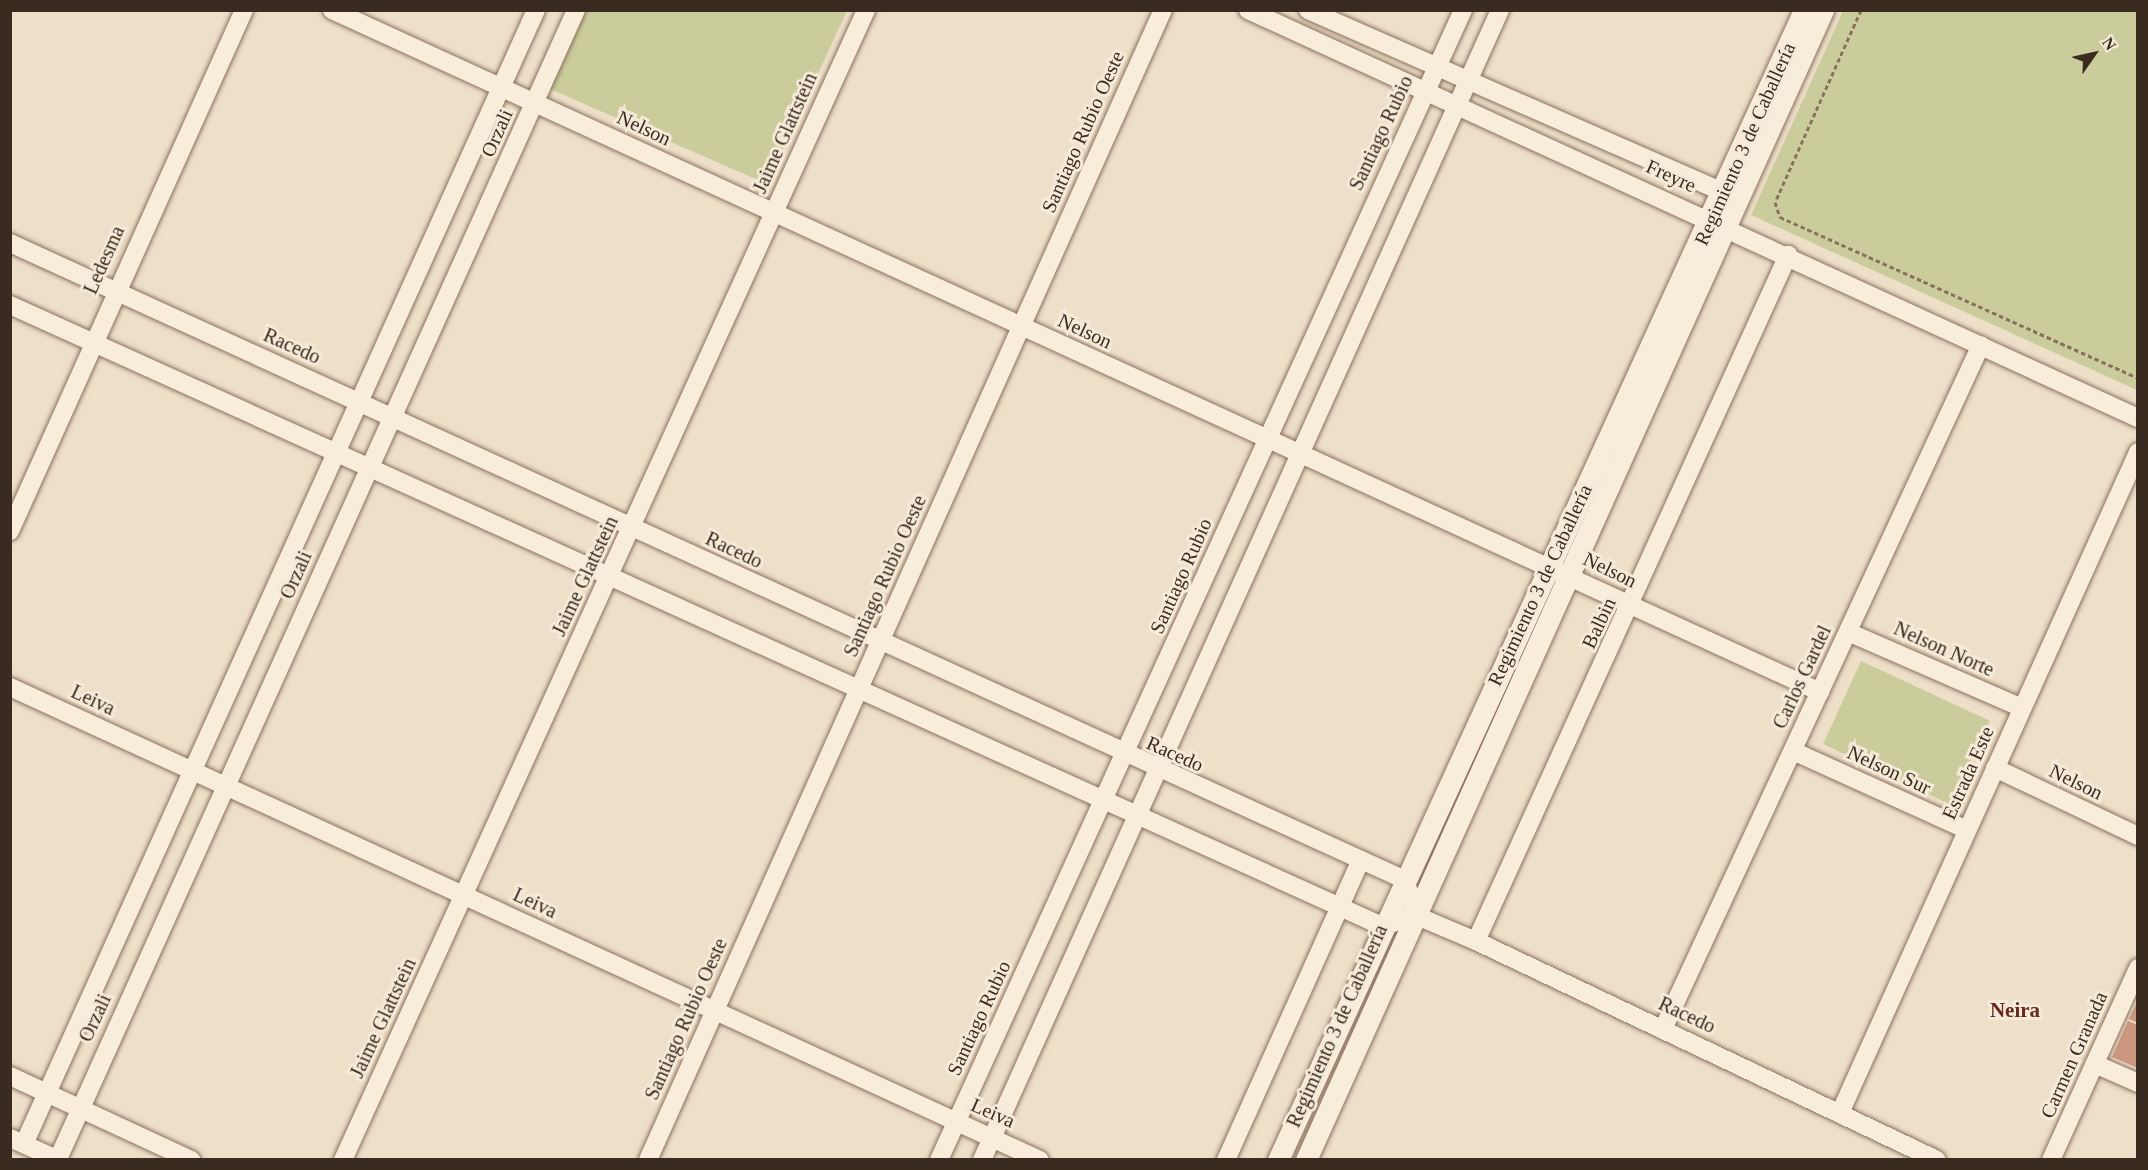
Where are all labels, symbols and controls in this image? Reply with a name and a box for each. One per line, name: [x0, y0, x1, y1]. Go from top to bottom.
north arrow: [2064, 24, 2124, 84]
text: N: [2099, 34, 2120, 53]
street label: Regimiento 3 de Caballería: [1689, 39, 1801, 249]
street label: Santiago Rubio Oeste: [1037, 47, 1129, 217]
street label: Jaime Glattstein: [748, 69, 822, 197]
street label: Santiago Rubio: [1344, 72, 1418, 194]
street label: Orzali: [476, 105, 518, 161]
street label: Nelson: [613, 105, 675, 151]
street label: Freyre: [1642, 154, 1700, 198]
street label: Ledesma: [78, 222, 130, 298]
street label: Nelson: [1054, 308, 1116, 354]
street label: Racedo: [260, 323, 324, 369]
street label: Regimiento 3 de Caballería: [1483, 481, 1597, 689]
street label: Santiago Rubio Oeste: [839, 491, 931, 661]
street label: Jaime Glattstein: [547, 512, 623, 640]
street label: Santiago Rubio: [1145, 515, 1217, 637]
street label: Racedo: [702, 526, 766, 574]
street label: Orzali: [275, 547, 317, 603]
street label: Nelson: [1579, 547, 1641, 593]
street label: Balbin: [1577, 594, 1621, 652]
street label: Nelson Norte: [1890, 616, 1998, 682]
street label: Carlos Gardel: [1768, 621, 1836, 733]
street label: Leiva: [67, 680, 119, 720]
street label: Estrada Este: [1937, 723, 1999, 823]
street label: Racedo: [1143, 731, 1207, 777]
street label: Nelson Sur: [1843, 740, 1935, 800]
street label: Nelson: [2045, 759, 2107, 805]
street label: Leiva: [509, 883, 561, 923]
street label: Regimiento 3 de Caballería: [1281, 921, 1393, 1131]
street label: Santiago Rubio Oeste: [640, 934, 732, 1104]
street label: Jaime Glattstein: [345, 954, 421, 1082]
street label: Santiago Rubio: [942, 957, 1016, 1079]
street label: Carmen Granada: [2035, 988, 2113, 1122]
street label: Orzali: [74, 990, 116, 1046]
street label: Racedo: [1655, 991, 1719, 1039]
district label: Neira: [1990, 997, 2040, 1023]
street label: Leiva: [967, 1093, 1019, 1133]

